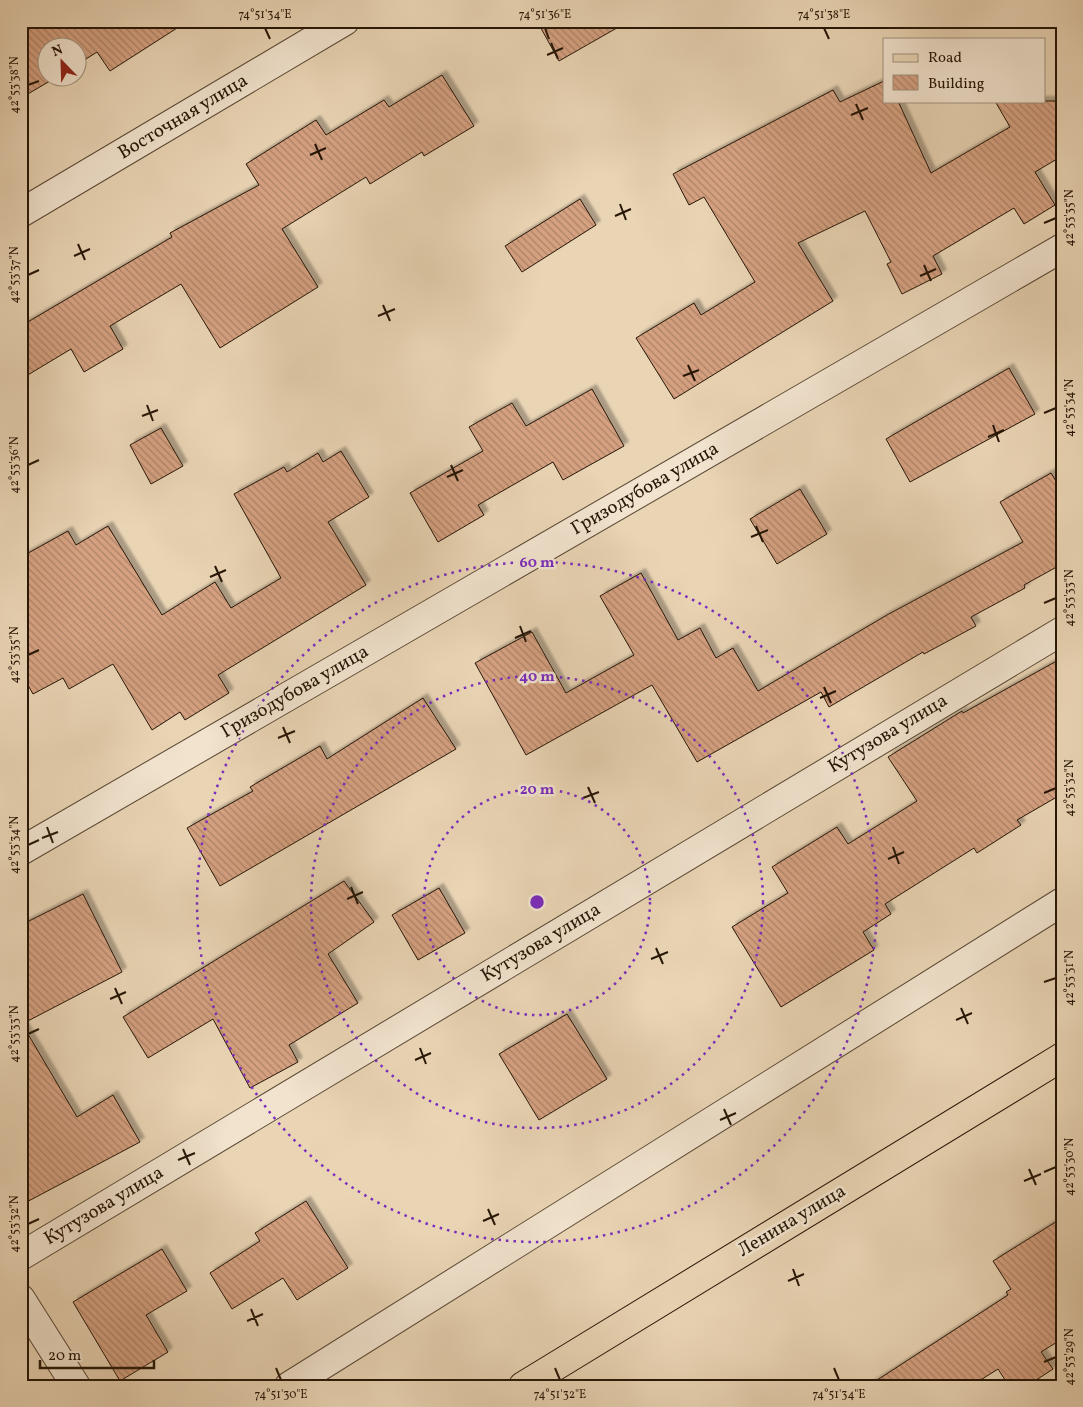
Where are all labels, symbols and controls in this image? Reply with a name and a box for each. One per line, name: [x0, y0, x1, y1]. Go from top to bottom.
text: 74°51'34"E: [238, 7, 292, 23]
text: 74°51'36"E: [519, 7, 571, 23]
text: 74°51'38"E: [798, 7, 850, 23]
north arrow: [38, 38, 88, 88]
legend: [883, 38, 1046, 102]
text: N: [49, 41, 66, 62]
text: Road: [928, 48, 962, 69]
text: 42°53'38"N: [7, 56, 23, 114]
street label: Восточная улица: [113, 68, 253, 166]
text: Building: [928, 74, 985, 95]
text: 42°53'35"N: [1062, 189, 1078, 247]
text: 42°53'37"N: [7, 246, 23, 304]
text: 42°53'34"N: [1062, 379, 1078, 437]
text: 42°53'36"N: [7, 436, 23, 494]
street label: Гризодубова улица: [566, 436, 724, 542]
text: 60 m: [520, 553, 555, 574]
text: 42°53'33"N: [1062, 569, 1078, 627]
text: 42°53'35"N: [7, 626, 23, 684]
street label: Гризодубова улица: [216, 639, 374, 745]
text: 40 m: [519, 667, 555, 688]
street label: Кутузова улица: [823, 688, 953, 780]
text: 42°53'32"N: [1062, 759, 1078, 817]
text: 20 m: [520, 780, 555, 801]
text: 42°53'34"N: [7, 816, 23, 874]
centre of rings: [528, 893, 546, 911]
street label: Кутузова улица: [476, 897, 606, 989]
text: 42°53'31"N: [1062, 950, 1078, 1006]
text: 42°53'33"N: [7, 1005, 23, 1063]
text: 42°53'30"N: [1062, 1138, 1078, 1196]
street label: Кутузова улица: [39, 1160, 169, 1252]
street label: Ленина улица: [733, 1178, 851, 1264]
text: 42°53'32"N: [7, 1195, 23, 1253]
text: 42°53'29"N: [1062, 1328, 1078, 1386]
scale bar: [40, 1337, 154, 1369]
text: 20 m: [48, 1346, 81, 1367]
text: 74°51'30"E: [255, 1387, 307, 1403]
text: 74°51'32"E: [534, 1387, 586, 1403]
text: 74°51'34"E: [812, 1387, 866, 1403]

